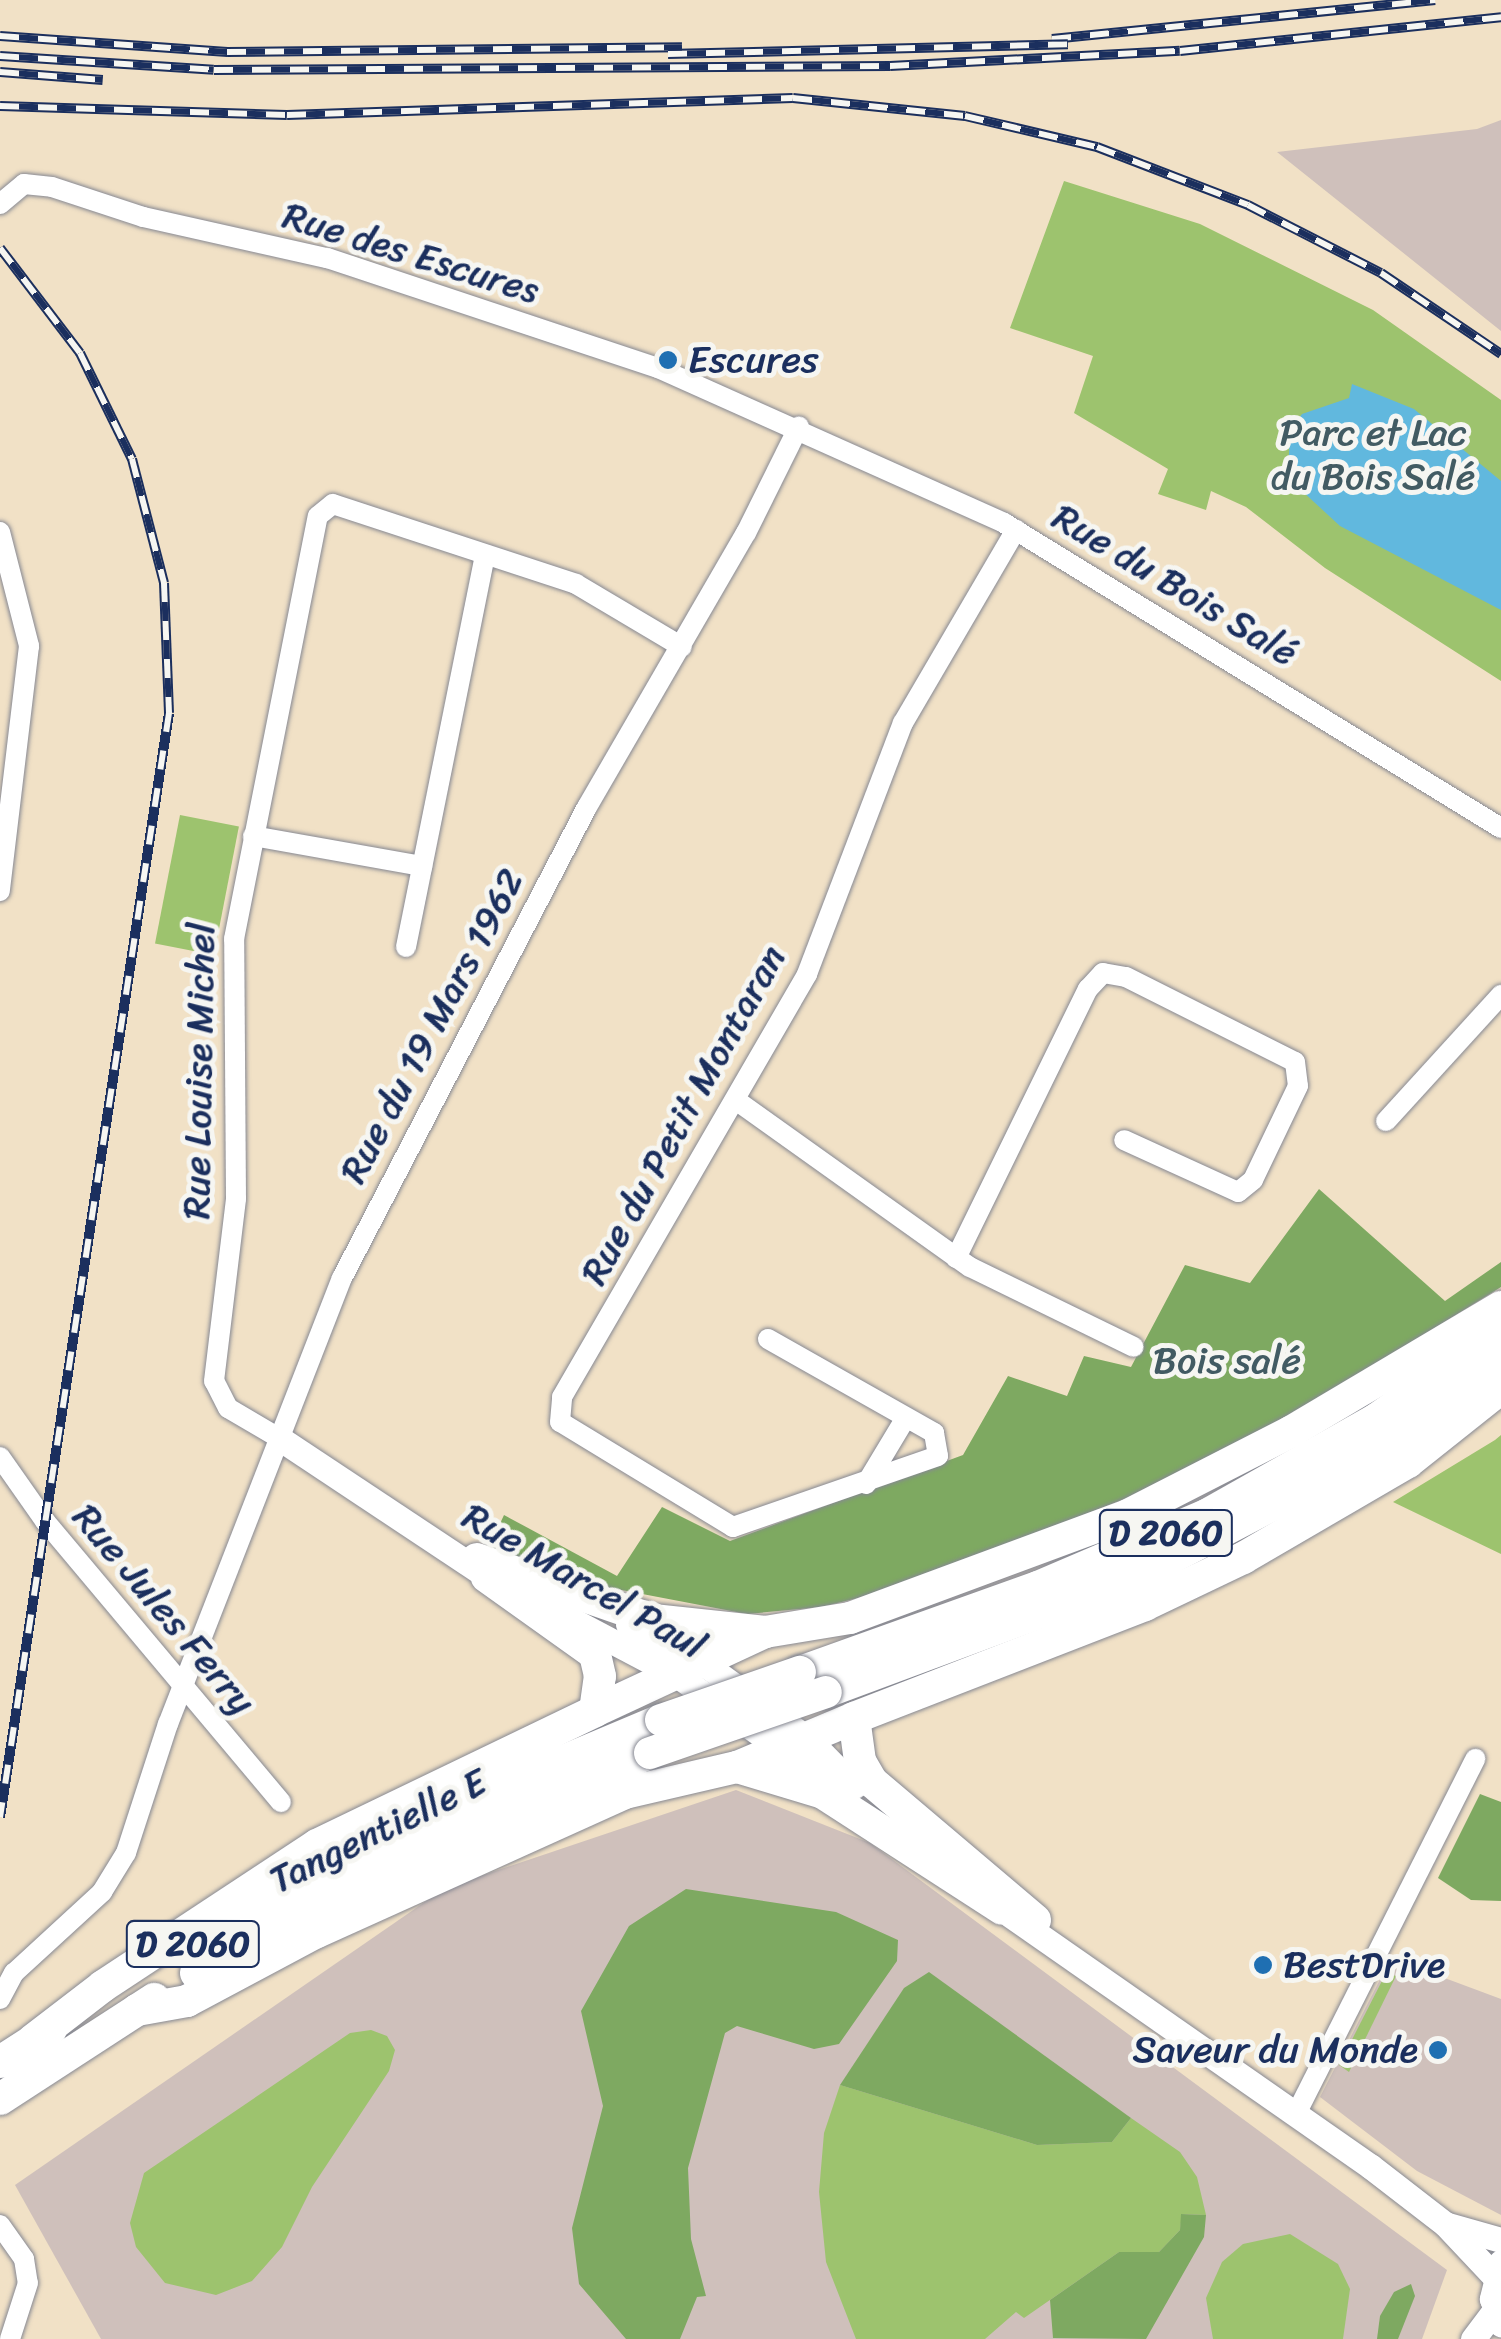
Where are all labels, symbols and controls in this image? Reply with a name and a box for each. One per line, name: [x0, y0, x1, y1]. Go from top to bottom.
street label: Rue des Escures: [275, 192, 547, 314]
place label: Escures: [688, 337, 818, 383]
marker: Escures: [657, 349, 679, 371]
park label: Parc et Lac du Bois Salé: [1271, 410, 1475, 499]
street label: Rue du Bois Salé: [1044, 494, 1306, 676]
street label: Rue du 19 Mars 1962: [330, 861, 534, 1191]
street label: Rue Louise Michel: [174, 922, 224, 1220]
street label: Rue du Petit Montaran: [571, 937, 795, 1293]
park label: Bois salé: [1153, 1338, 1301, 1384]
street label: Rue Marcel Paul: [455, 1493, 713, 1669]
street label: Rue Jules Ferry: [63, 1495, 265, 1723]
road number: D 2060: [1098, 1503, 1234, 1563]
street label: Tangentielle E: [262, 1759, 494, 1903]
road number: D 2060: [126, 1914, 260, 1974]
place label: BestDrive: [1283, 1942, 1445, 1988]
marker: BestDrive: [1252, 1954, 1274, 1976]
place label: Saveur du Monde: [1131, 2027, 1418, 2073]
marker: Saveur du Monde: [1427, 2039, 1449, 2061]

